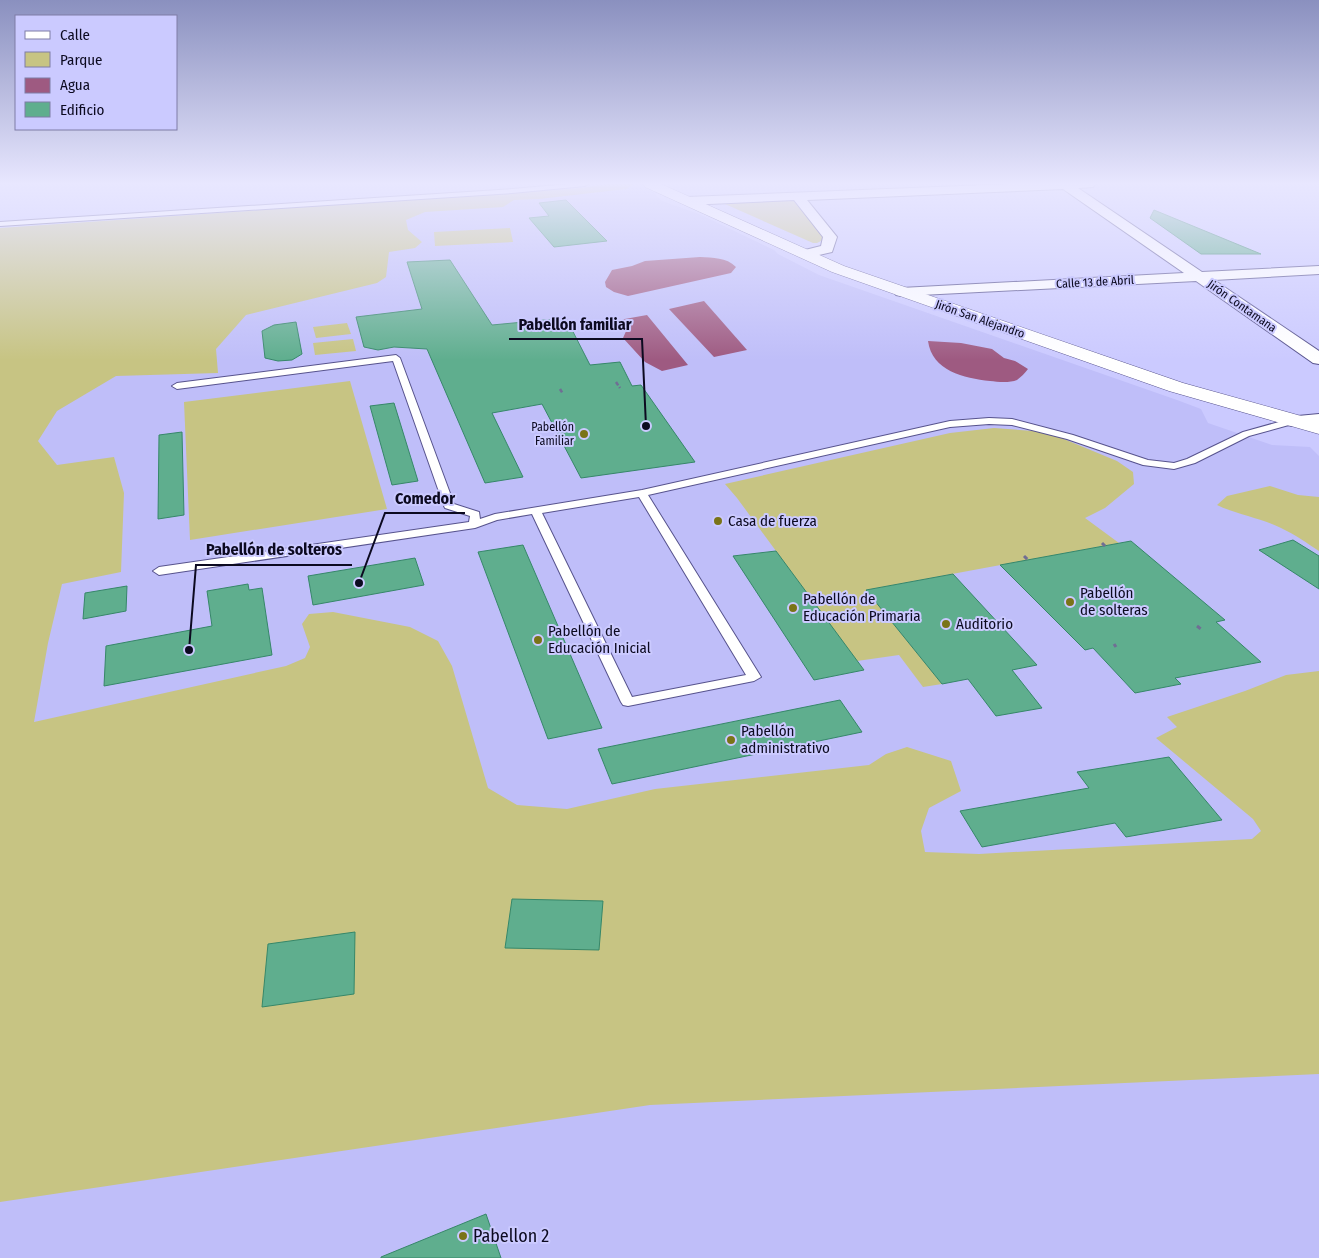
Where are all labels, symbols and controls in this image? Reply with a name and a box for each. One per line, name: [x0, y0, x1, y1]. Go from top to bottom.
legend: [15, 15, 178, 130]
text: Calle: [60, 26, 90, 44]
text: Parque: [60, 51, 103, 69]
text: Agua: [60, 76, 90, 94]
text: Edificio: [60, 101, 105, 119]
street label: Calle 13 de Abril: [1056, 273, 1134, 291]
street label: Jirón Contamana: [1205, 277, 1279, 335]
street label: Jirón San Alejandro: [933, 297, 1027, 341]
callout: Pabellón familiar: [509, 308, 642, 339]
text: Pabellón familiar: [518, 315, 632, 334]
place label: Pabellón Familiar: [531, 420, 575, 448]
marker: Pabellón Familiar: [578, 428, 590, 440]
callout: Comedor: [385, 482, 465, 513]
text: Comedor: [395, 489, 455, 508]
place label: Casa de fuerza: [728, 512, 817, 530]
marker: Casa de fuerza: [712, 515, 724, 527]
callout: Pabellón de solteros: [196, 534, 352, 565]
text: Pabellón de solteros: [206, 540, 342, 559]
place label: Pabellón de solteras: [1080, 584, 1148, 619]
place label: Pabellón de Educación Primaria: [803, 590, 921, 625]
marker: Pabellón de solteras: [1064, 596, 1076, 608]
marker: Pabellón de Educación Primaria: [787, 602, 799, 614]
place label: Auditorio: [956, 615, 1013, 633]
marker: Auditorio: [940, 618, 952, 630]
place label: Pabellón de Educación Inicial: [548, 622, 651, 657]
marker: Pabellón de Educación Inicial: [532, 634, 544, 646]
place label: Pabellón administrativo: [741, 722, 830, 757]
marker: Pabellón administrativo: [725, 734, 737, 746]
place label: Pabellon 2: [473, 1225, 549, 1247]
marker: Pabellon 2: [457, 1230, 469, 1242]

